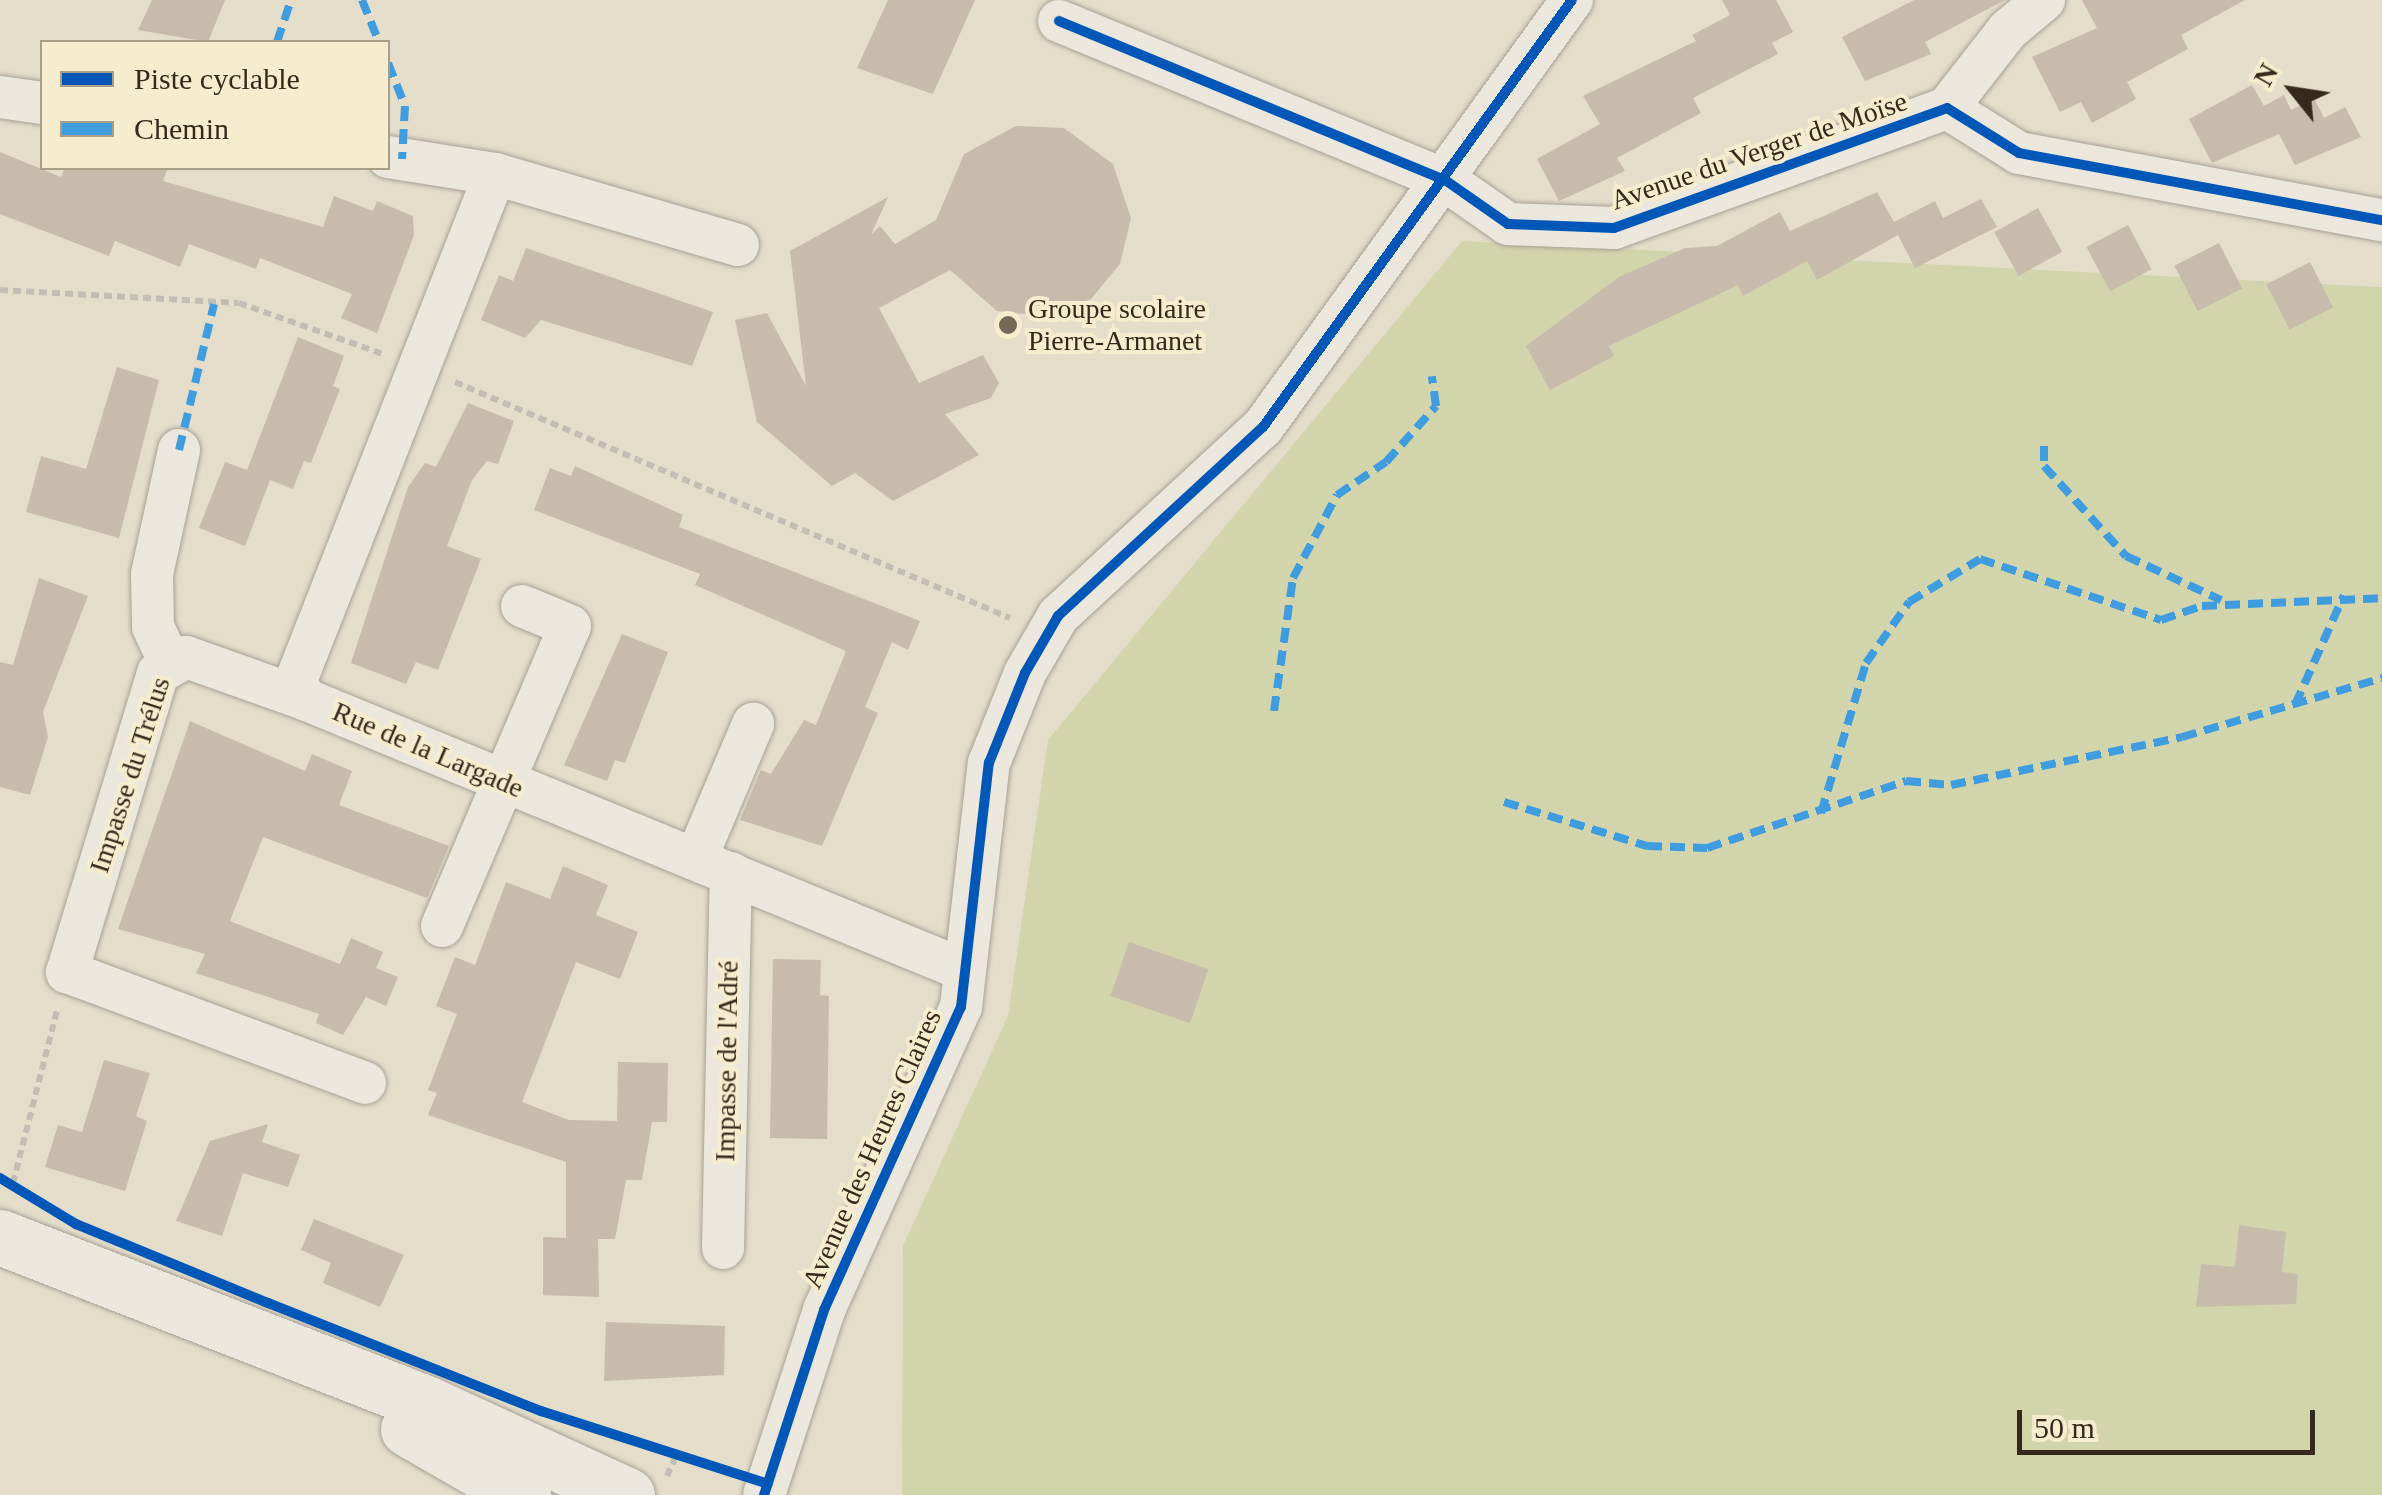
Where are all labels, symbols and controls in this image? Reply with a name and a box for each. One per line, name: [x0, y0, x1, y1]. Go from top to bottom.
legend: [40, 40, 390, 170]
north arrow: [2242, 40, 2342, 140]
text: N: [2247, 58, 2284, 91]
text: Piste cyclable: [134, 62, 300, 95]
street label: Avenue du Verger de Moïse: [1606, 84, 1912, 218]
text: Chemin: [134, 112, 229, 145]
place label: Groupe scolaire Pierre-Armanet: [1028, 292, 1206, 358]
marker: Groupe scolaire Pierre-Armanet: [997, 314, 1019, 336]
street label: Impasse du Trélus: [82, 673, 178, 877]
street label: Rue de la Largade: [328, 695, 528, 805]
street label: Impasse de l'Adré: [708, 960, 746, 1162]
street label: Avenue des Heures Claires: [795, 1004, 949, 1294]
scale bar: [2022, 1390, 2320, 1452]
text: 50 m: [2034, 1411, 2095, 1444]

